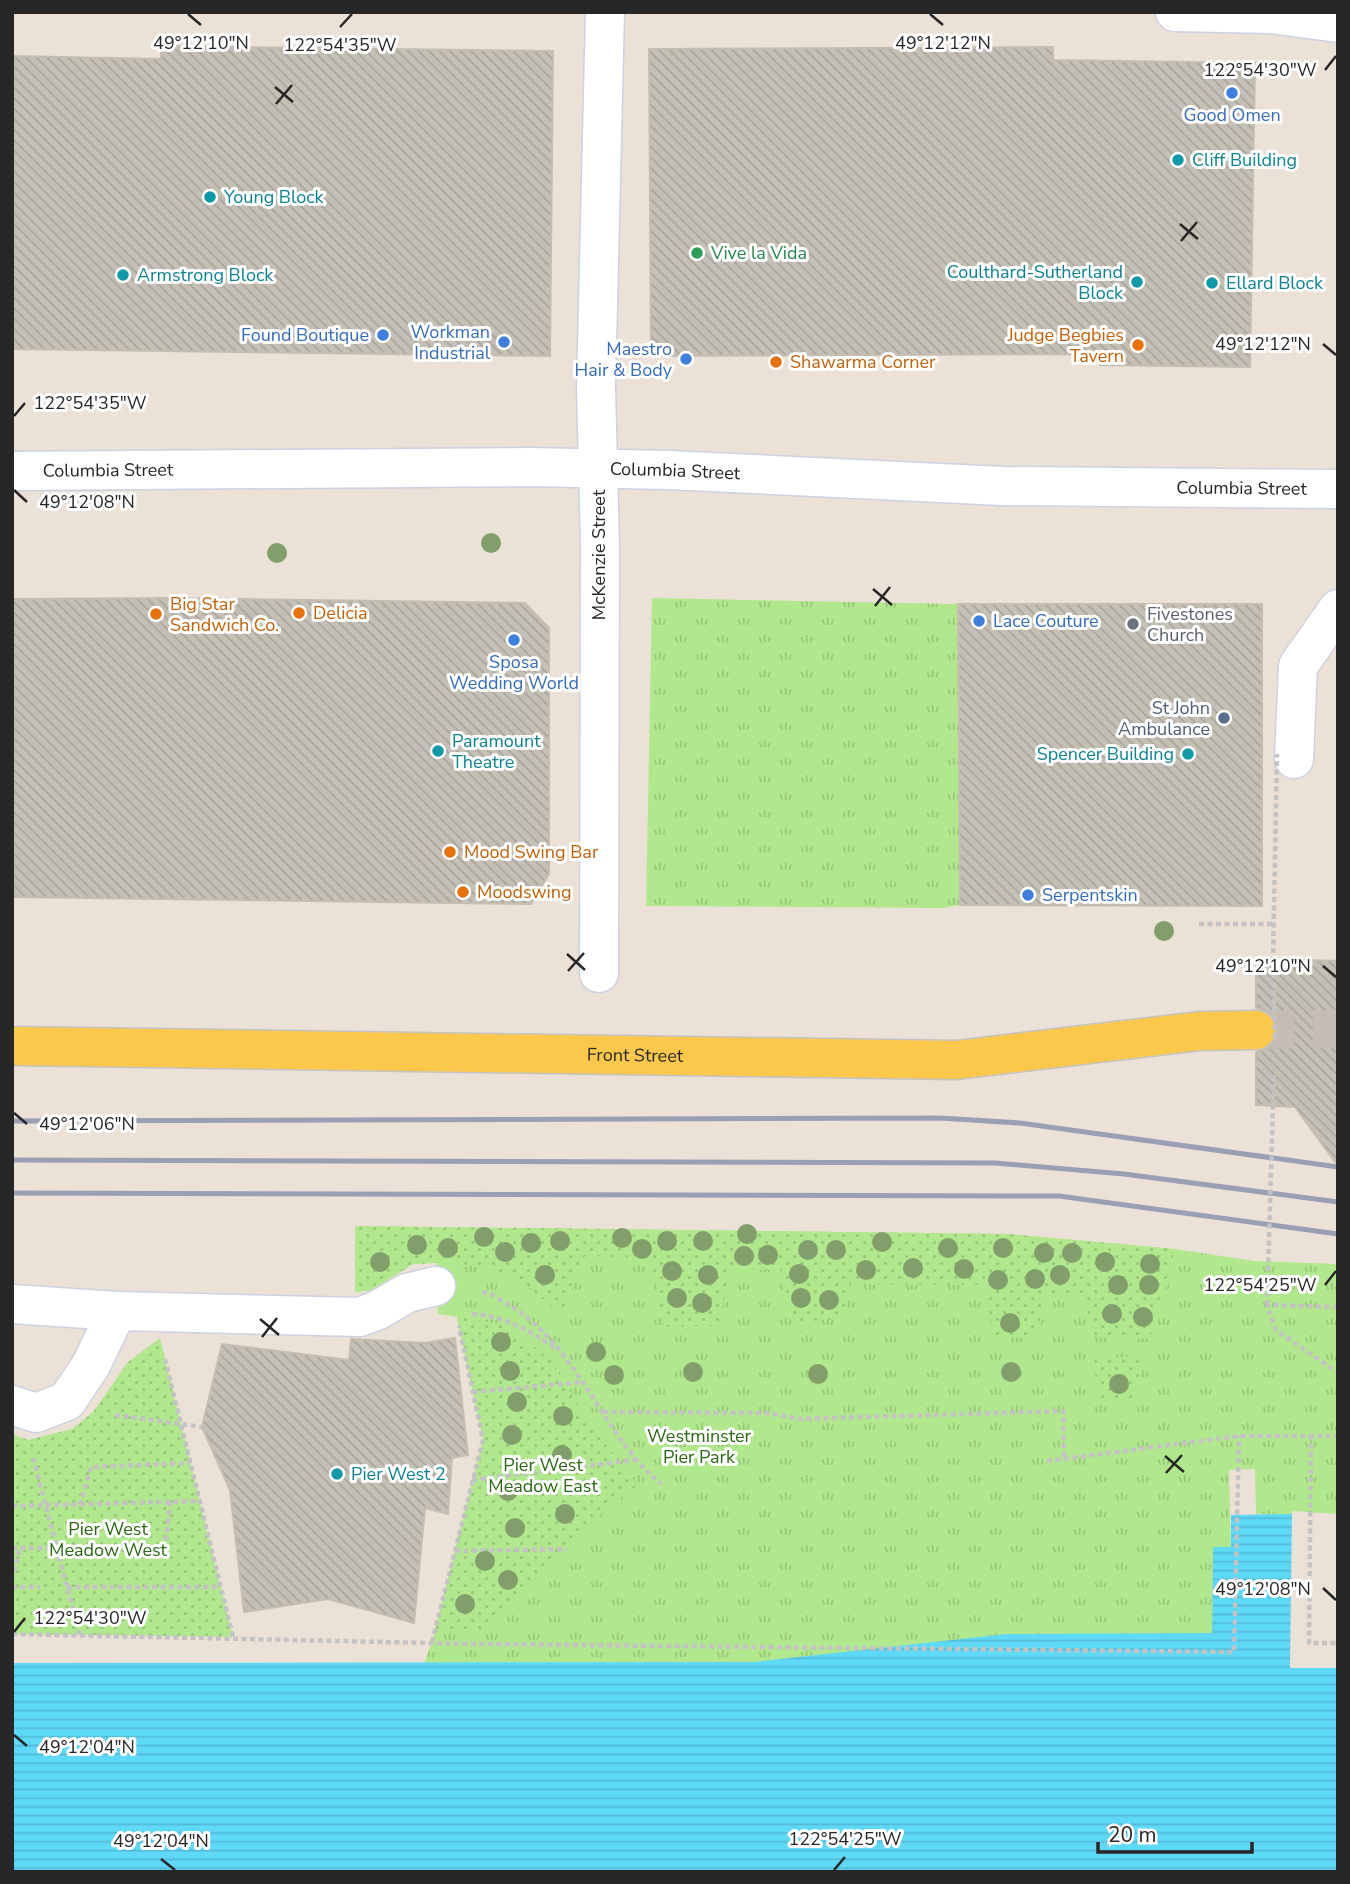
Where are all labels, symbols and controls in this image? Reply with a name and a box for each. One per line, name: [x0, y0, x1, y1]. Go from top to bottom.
text: 49°12'10"N: [153, 31, 249, 55]
text: 49°12'12"N: [895, 31, 991, 55]
text: 122°54'35"W: [283, 33, 397, 57]
text: 122°54'30"W: [1203, 58, 1317, 82]
marker: Good Omen: [1224, 85, 1240, 101]
place label: Good Omen: [1183, 103, 1281, 127]
place label: Cliff Building: [1192, 148, 1297, 172]
marker: Cliff Building: [1170, 152, 1186, 168]
place label: Young Block: [223, 185, 325, 209]
marker: Young Block: [202, 189, 218, 205]
place label: Vive la Vida: [710, 241, 807, 265]
marker: Vive la Vida: [689, 245, 705, 261]
place label: Coulthard-Sutherland Block: [947, 260, 1124, 305]
place label: Armstrong Block: [137, 263, 274, 287]
marker: Armstrong Block: [115, 267, 131, 283]
place label: Ellard Block: [1226, 271, 1324, 295]
marker: Coulthard-Sutherland Block: [1129, 274, 1145, 290]
marker: Ellard Block: [1204, 275, 1220, 291]
place label: Workman Industrial: [411, 320, 491, 365]
place label: Found Boutique: [241, 323, 369, 347]
place label: Judge Begbies Tavern: [1007, 323, 1124, 368]
marker: Found Boutique: [375, 327, 391, 343]
text: 49°12'12"N: [1215, 332, 1311, 356]
marker: Workman Industrial: [496, 334, 512, 350]
place label: Maestro Hair & Body: [574, 337, 673, 382]
marker: Judge Begbies Tavern: [1130, 337, 1146, 353]
place label: Shawarma Corner: [790, 350, 936, 374]
marker: Maestro Hair & Body: [678, 351, 694, 367]
marker: Shawarma Corner: [768, 354, 784, 370]
text: 122°54'35"W: [33, 391, 147, 415]
street label: Columbia Street: [610, 457, 741, 485]
street label: Columbia Street: [43, 458, 174, 483]
street label: Columbia Street: [1176, 476, 1308, 501]
street label: McKenzie Street: [587, 489, 611, 620]
text: 49°12'08"N: [39, 490, 135, 514]
place label: Big Star Sandwich Co.: [170, 592, 279, 637]
place label: Delicia: [313, 601, 368, 625]
place label: Fivestones Church: [1147, 602, 1233, 647]
marker: Delicia: [291, 605, 307, 621]
marker: Big Star Sandwich Co.: [148, 606, 164, 622]
place label: Lace Couture: [993, 609, 1099, 633]
marker: Lace Couture: [971, 613, 987, 629]
marker: Fivestones Church: [1125, 616, 1141, 632]
marker: Sposa Wedding World: [506, 632, 522, 648]
place label: Sposa Wedding World: [449, 650, 579, 695]
place label: St John Ambulance: [1118, 696, 1210, 741]
marker: St John Ambulance: [1216, 710, 1232, 726]
place label: Paramount Theatre: [452, 729, 541, 774]
place label: Spencer Building: [1037, 742, 1174, 766]
marker: Paramount Theatre: [430, 743, 446, 759]
marker: Spencer Building: [1180, 746, 1196, 762]
place label: Mood Swing Bar: [464, 840, 599, 864]
marker: Mood Swing Bar: [442, 844, 458, 860]
place label: Moodswing: [477, 880, 571, 904]
place label: Serpentskin: [1042, 883, 1138, 907]
marker: Moodswing: [455, 884, 471, 900]
marker: Serpentskin: [1020, 887, 1036, 903]
text: 49°12'10"N: [1215, 954, 1311, 978]
street label: Front Street: [587, 1043, 684, 1068]
text: 49°12'06"N: [39, 1112, 135, 1136]
text: 122°54'25"W: [1203, 1273, 1317, 1297]
park label: Westminster Pier Park: [647, 1424, 751, 1469]
park label: Pier West Meadow East: [488, 1453, 598, 1498]
place label: Pier West 2: [351, 1462, 446, 1486]
marker: Pier West 2: [329, 1466, 345, 1482]
park label: Pier West Meadow West: [49, 1517, 168, 1562]
text: 49°12'08"N: [1215, 1577, 1311, 1601]
text: 122°54'30"W: [33, 1606, 147, 1630]
text: 49°12'04"N: [39, 1735, 135, 1759]
scale bar: [1098, 1811, 1252, 1855]
text: 20 m: [1108, 1821, 1157, 1849]
text: 122°54'25"W: [788, 1827, 902, 1851]
text: 49°12'04"N: [113, 1829, 209, 1853]

